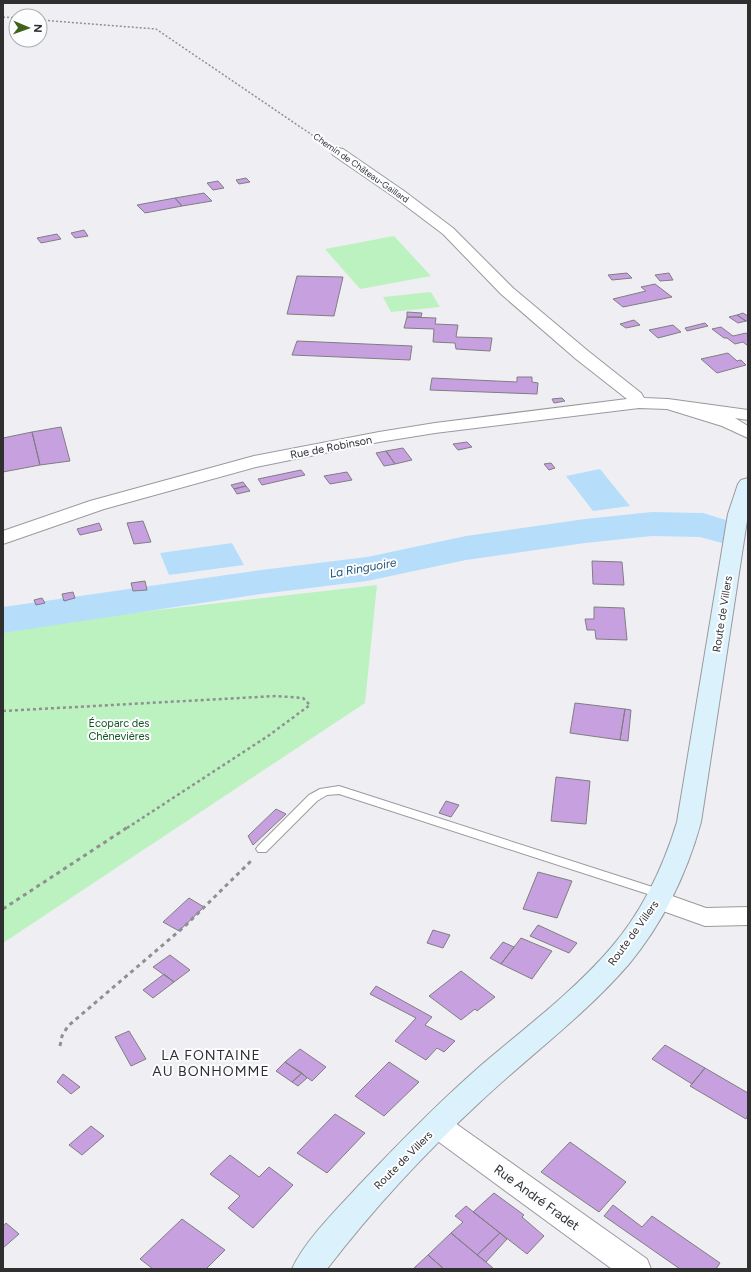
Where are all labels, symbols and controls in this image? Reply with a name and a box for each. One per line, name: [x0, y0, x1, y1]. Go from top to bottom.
north arrow: [8, 8, 48, 48]
text: N: [31, 24, 44, 33]
street label: Chemin de Château-Gaillard: [311, 130, 411, 205]
street label: Rue de Robinson: [289, 433, 373, 462]
water label: La Ringuoire: [329, 555, 398, 581]
street label: Route de Villers: [710, 575, 735, 653]
park label: Écoparc des Chènevières: [88, 717, 150, 743]
street label: Route de Villers: [605, 898, 661, 968]
district label: LA FONTAINE AU BONHOMME: [152, 1047, 270, 1080]
street label: Route de Villers: [371, 1128, 435, 1192]
street label: Rue André Fradet: [491, 1161, 582, 1233]

